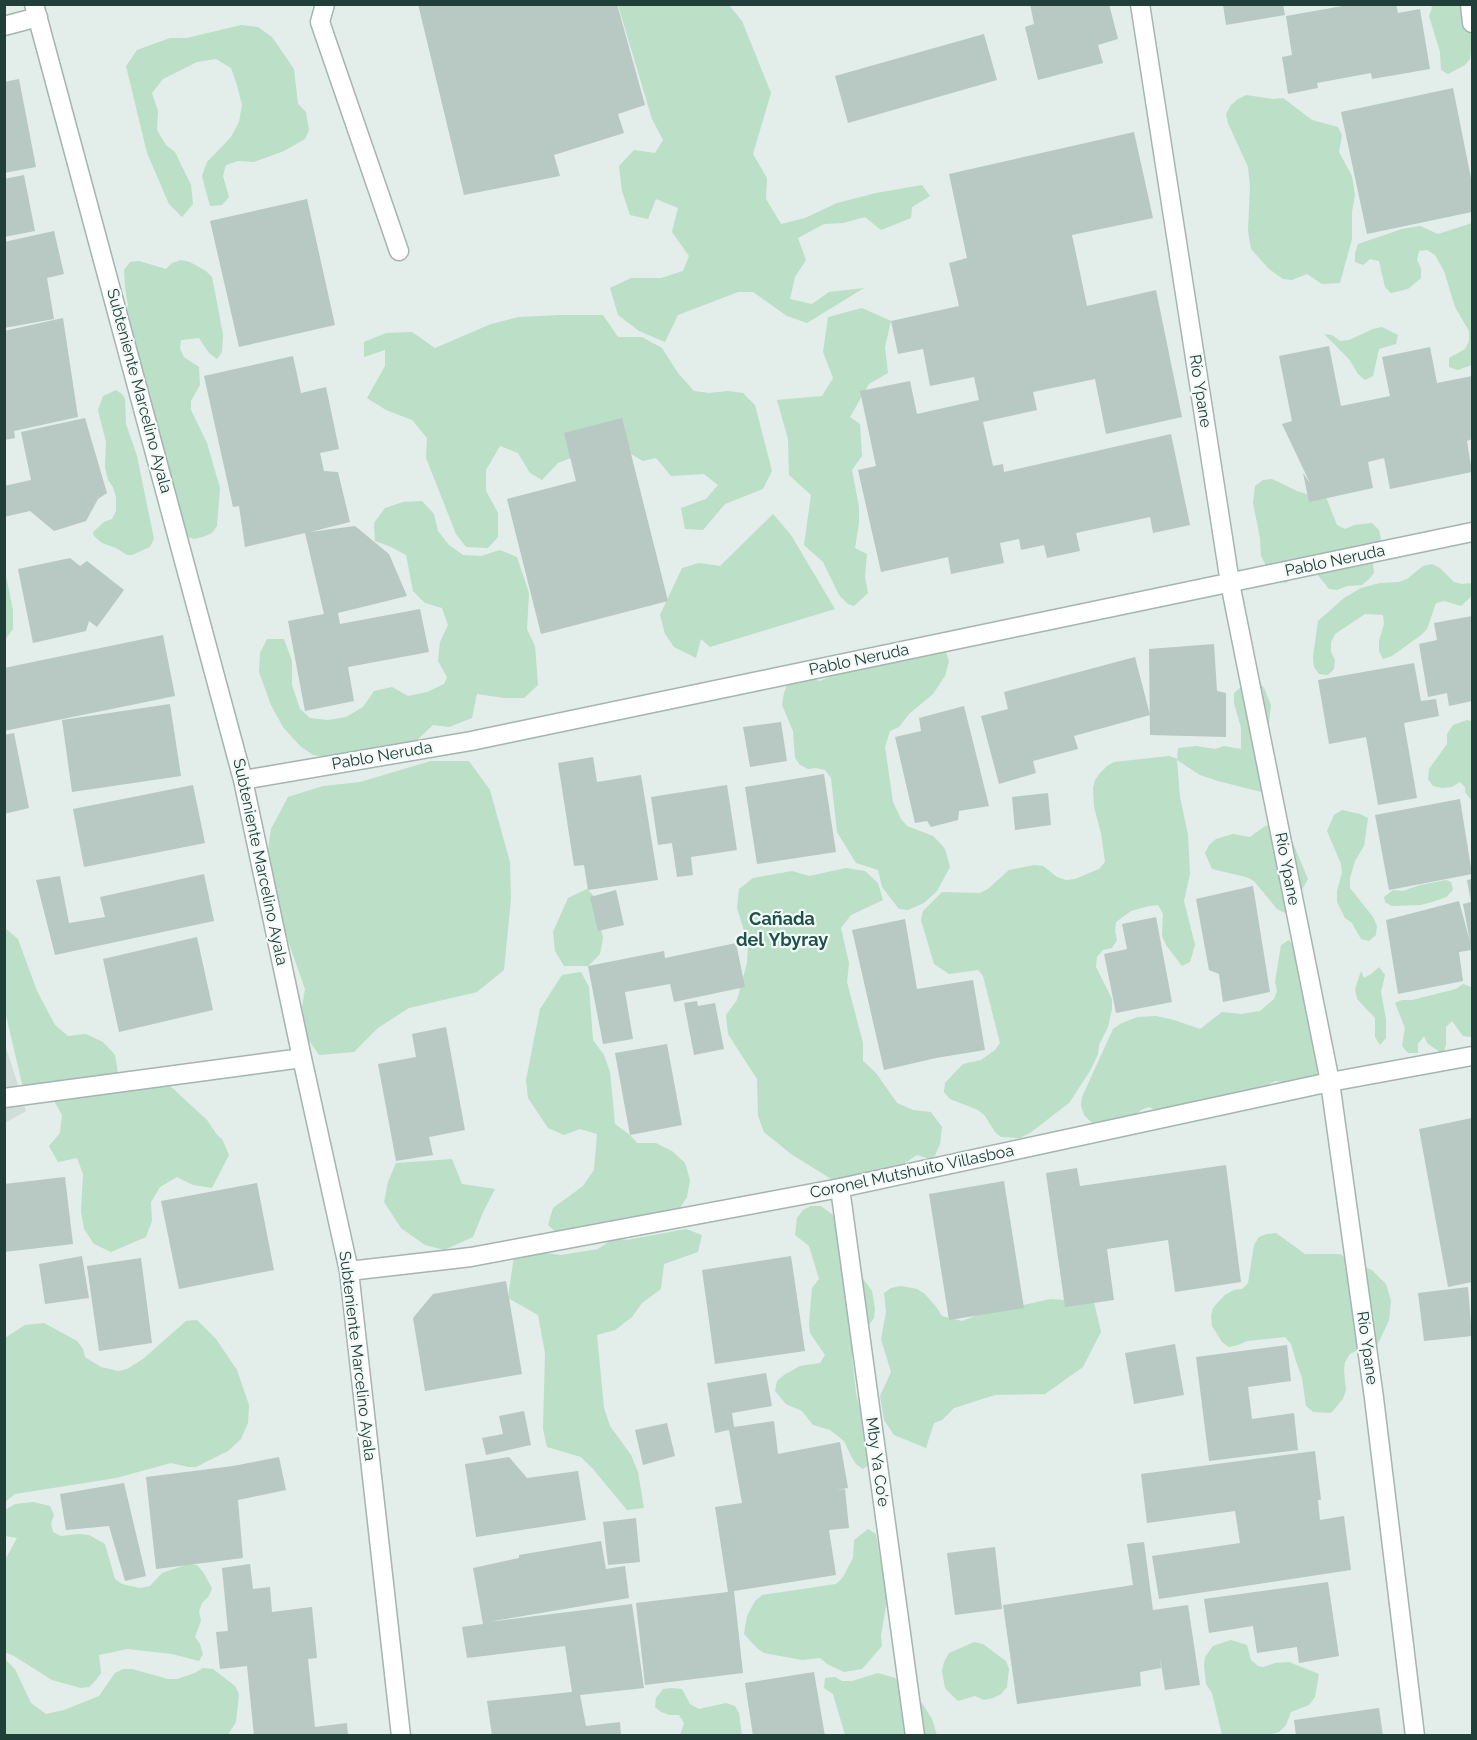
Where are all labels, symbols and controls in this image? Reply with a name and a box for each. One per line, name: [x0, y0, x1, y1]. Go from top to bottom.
street label: Subteniente Marcelino Ayala: [102, 287, 176, 495]
street label: Río Ypane: [1185, 353, 1215, 429]
street label: Pablo Neruda: [1283, 541, 1387, 581]
street label: Pablo Neruda: [807, 640, 911, 680]
street label: Pablo Neruda: [330, 738, 434, 774]
street label: Subteniente Marcelino Ayala: [229, 757, 291, 967]
street label: Río Ypane: [1271, 831, 1303, 907]
district label: Cañada del Ybyray: [736, 909, 828, 952]
street label: Coronel Mutshuito Villasboa: [808, 1141, 1016, 1203]
street label: Subteniente Marcelino Ayala: [335, 1250, 379, 1462]
street label: Río Ypane: [1352, 1310, 1382, 1386]
street label: Mby Ya Co'e: [861, 1416, 893, 1508]

